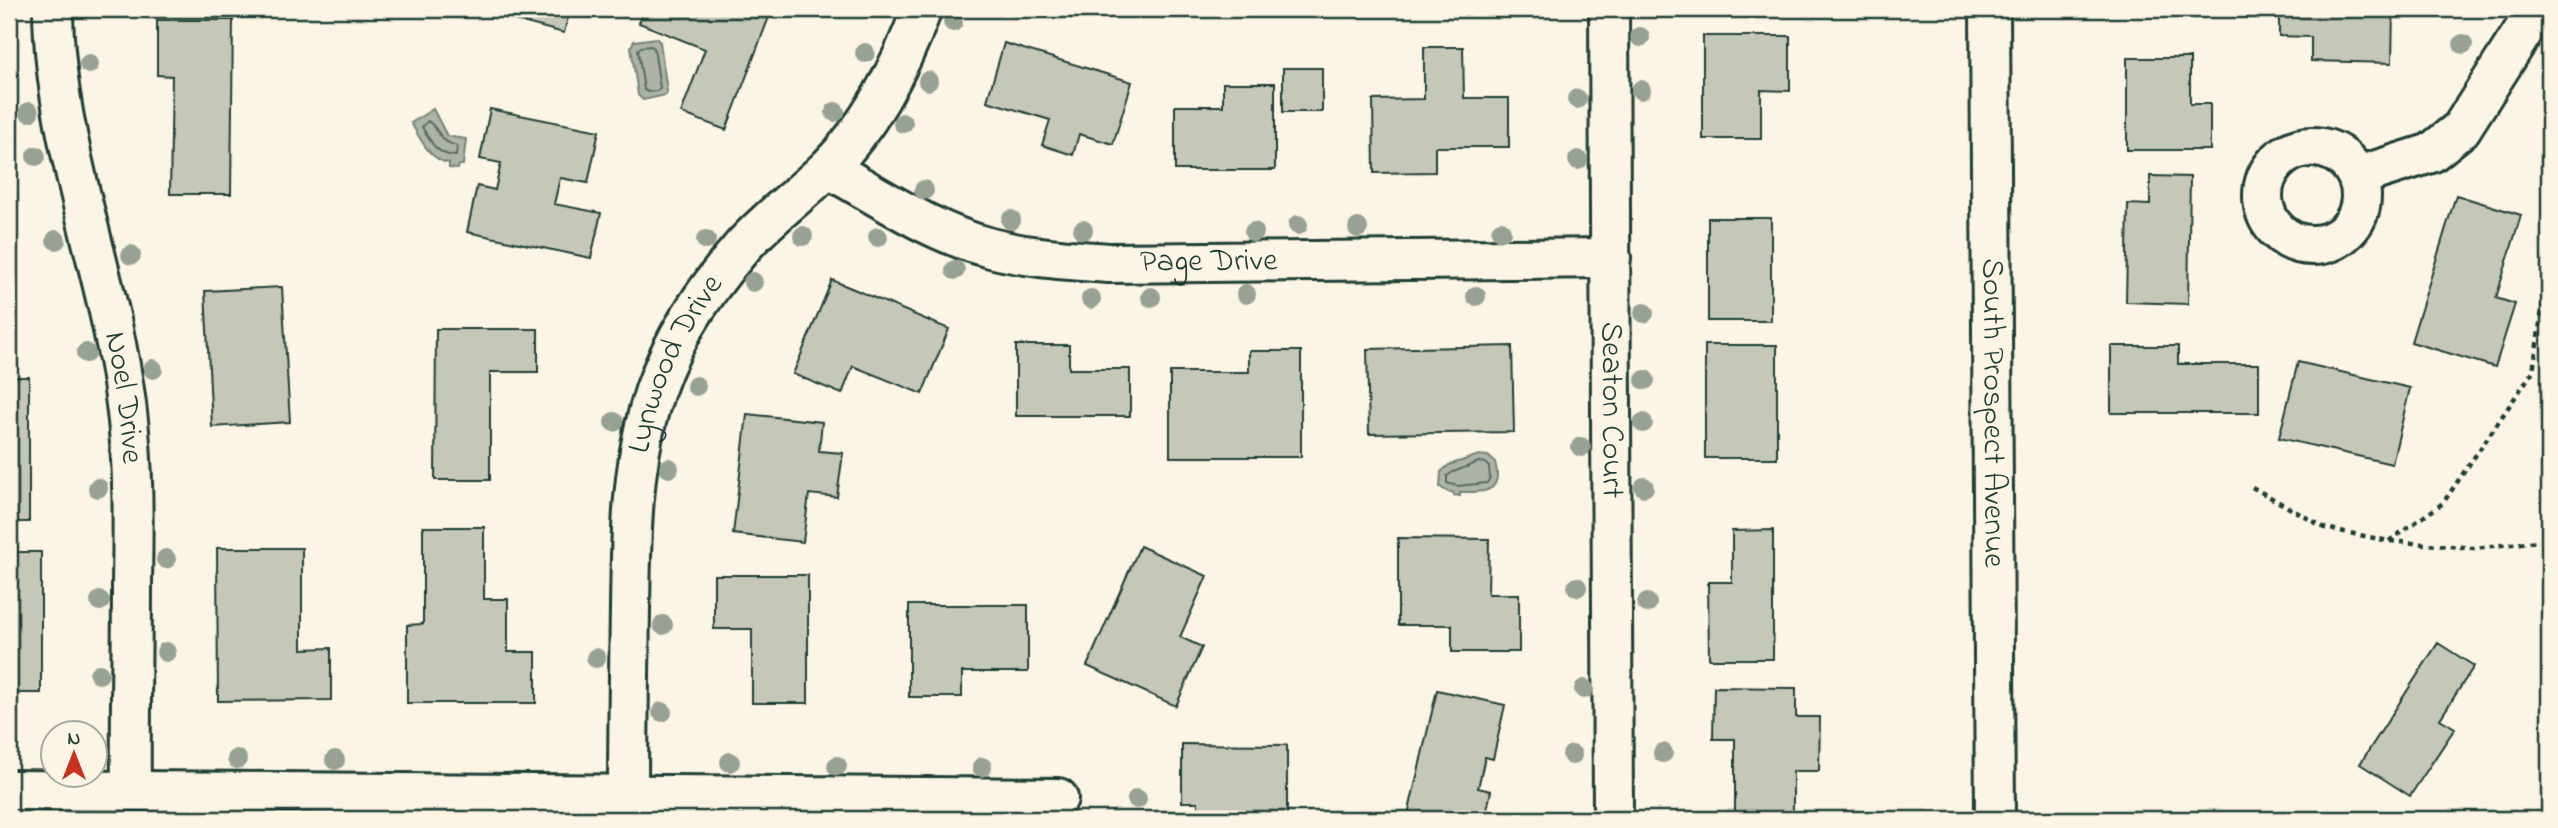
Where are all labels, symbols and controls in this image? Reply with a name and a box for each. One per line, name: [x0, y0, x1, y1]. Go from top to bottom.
street label: Page Drive: [1140, 238, 1278, 286]
street label: South Prospect Avenue: [1968, 258, 2017, 568]
street label: Lynwood Drive: [616, 264, 736, 457]
street label: Seaton Court: [1587, 322, 1635, 499]
street label: Noel Drive: [91, 328, 155, 466]
north arrow: [38, 720, 108, 790]
text: N: [68, 726, 81, 753]

